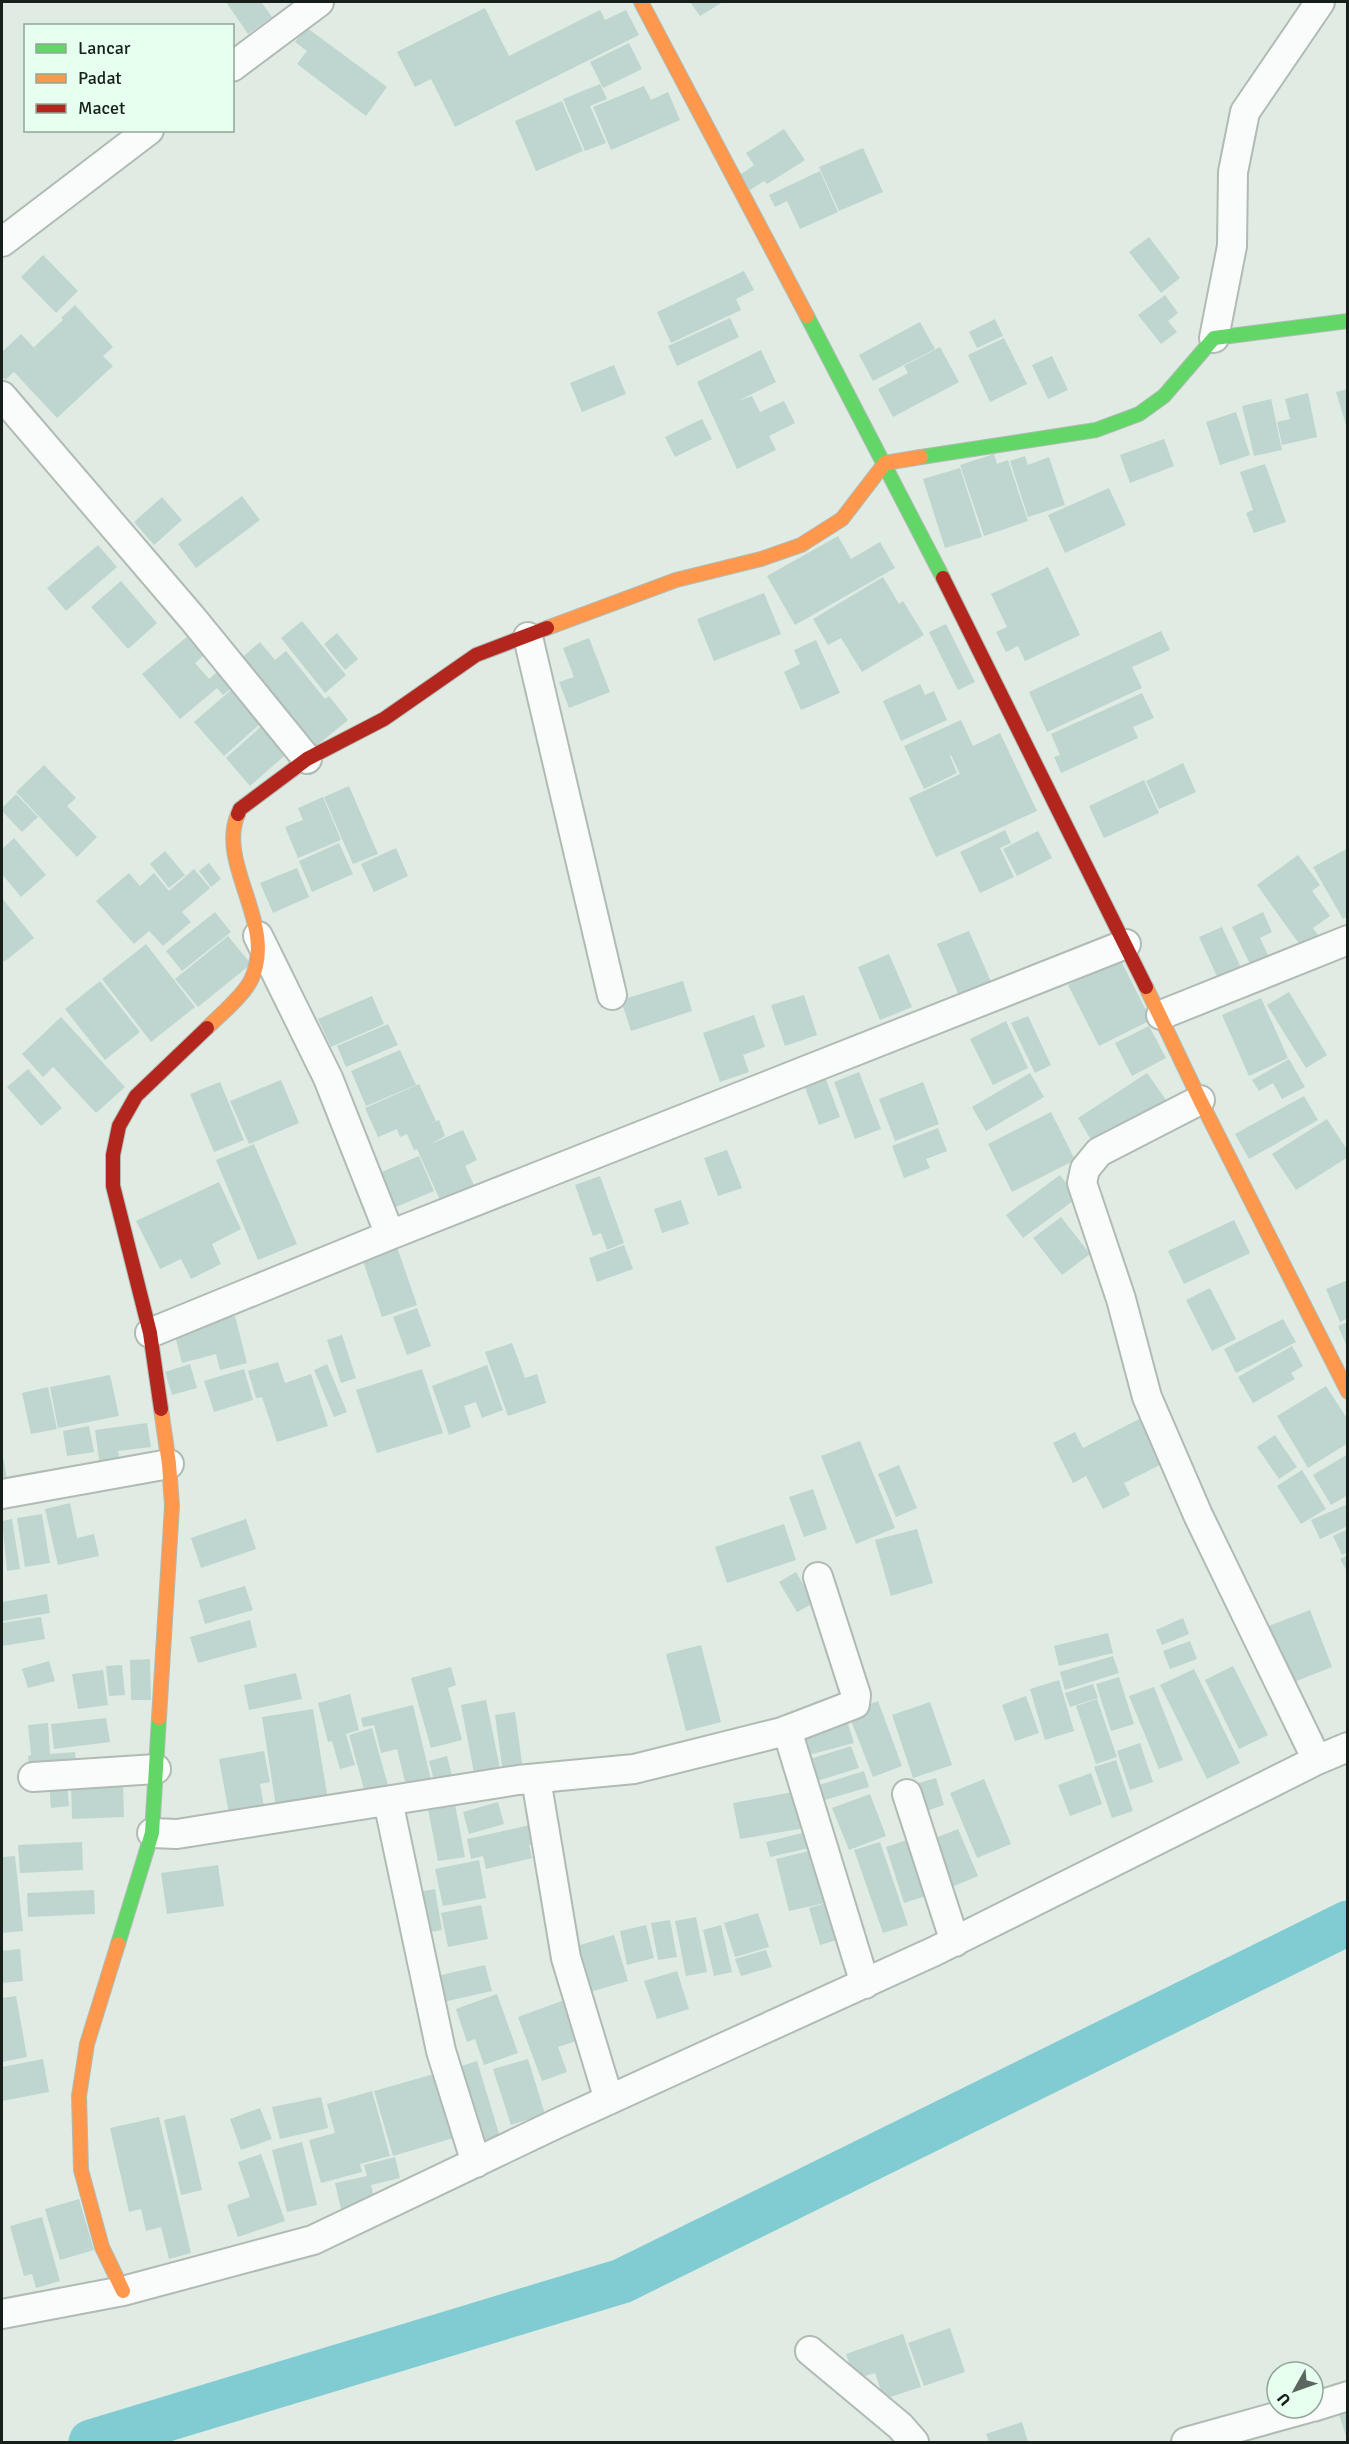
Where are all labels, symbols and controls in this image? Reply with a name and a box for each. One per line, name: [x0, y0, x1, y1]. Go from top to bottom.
legend: [24, 24, 234, 132]
text: Lancar: [78, 37, 131, 59]
text: Padat: [78, 67, 122, 89]
text: Macet: [78, 97, 125, 119]
north arrow: [1265, 2360, 1325, 2420]
text: U: [1273, 2388, 1295, 2410]

